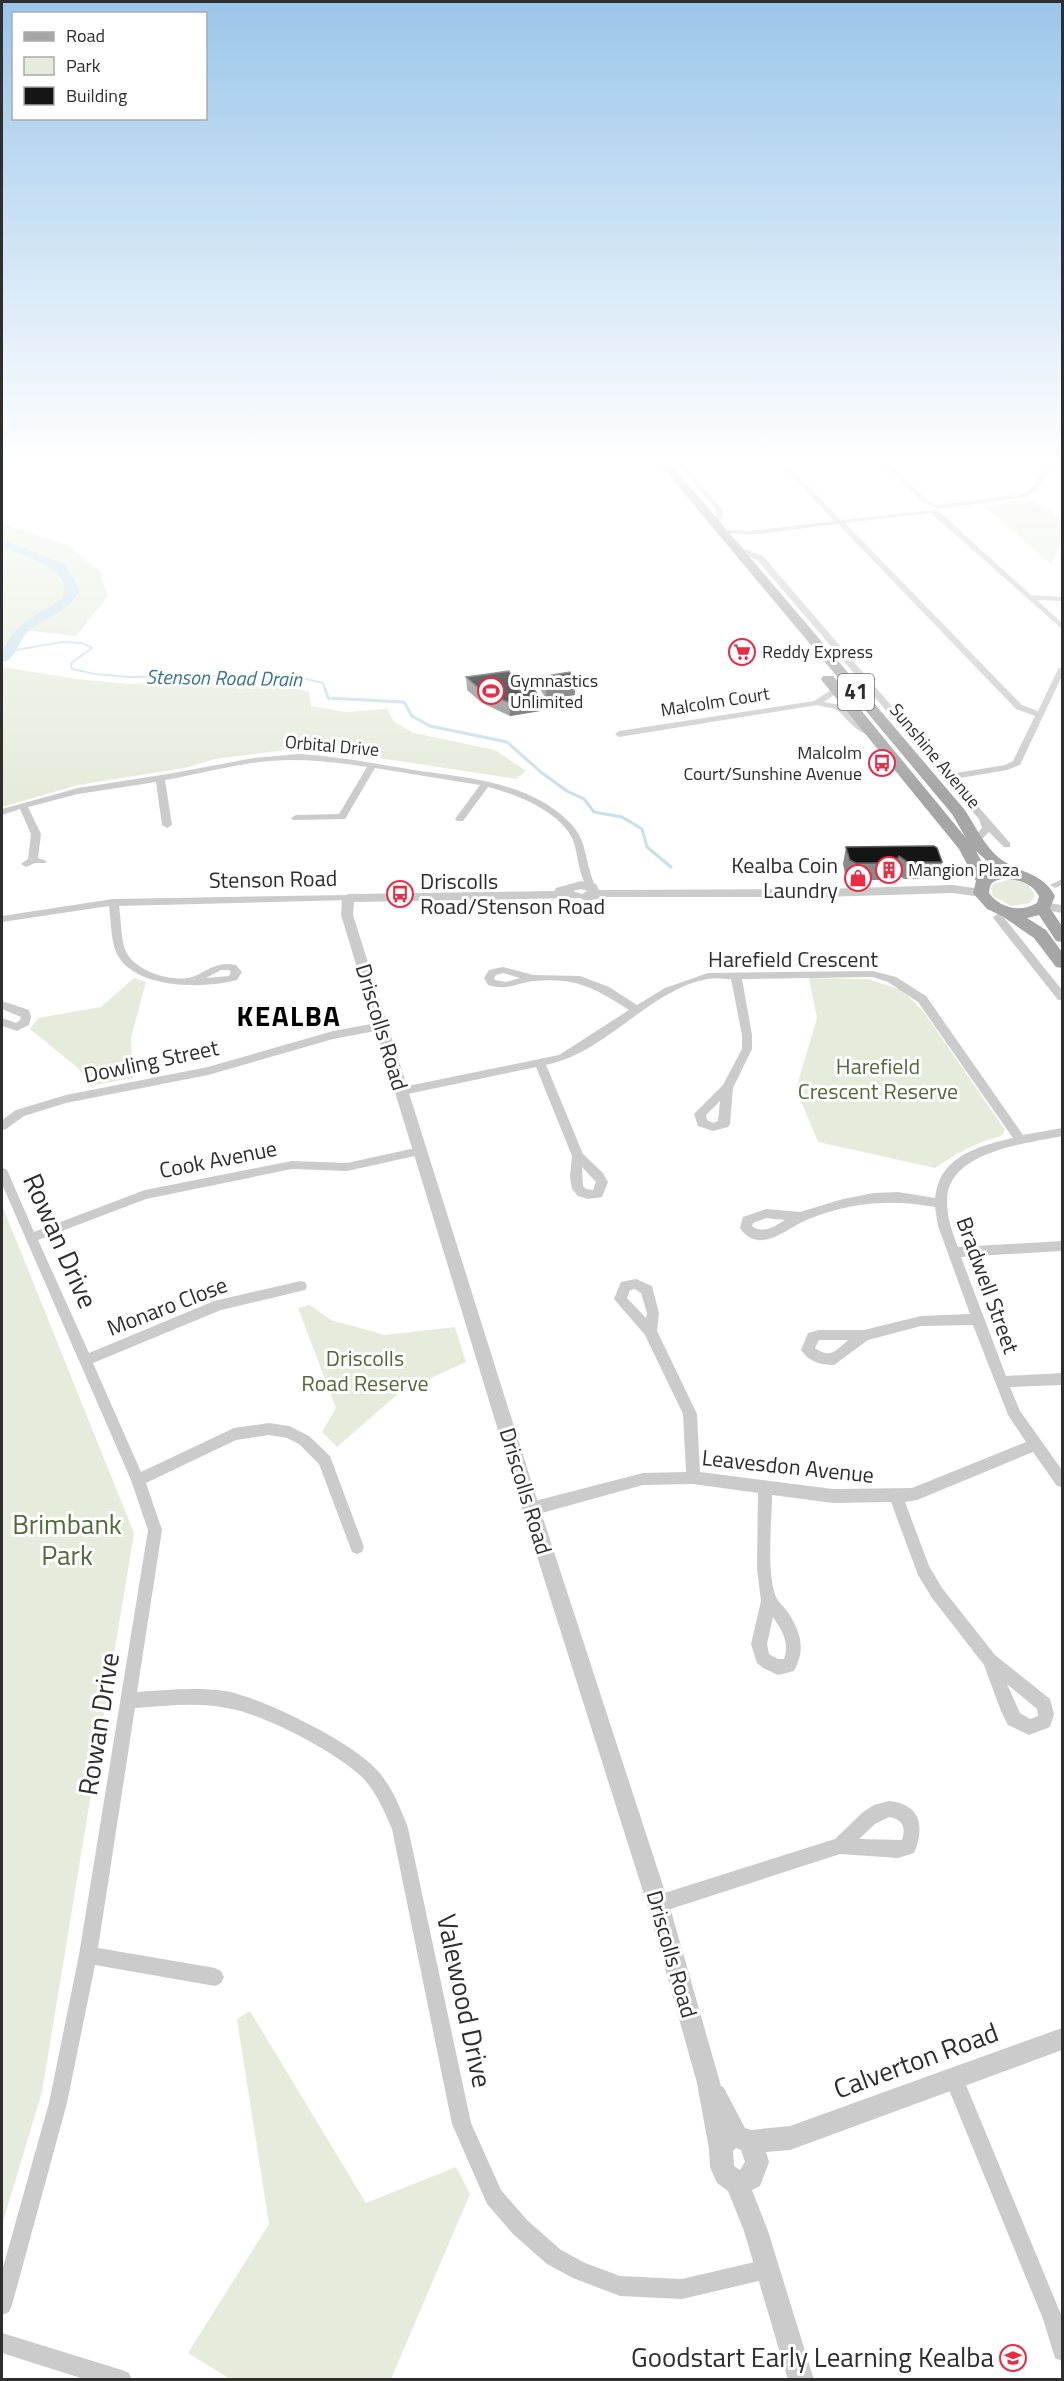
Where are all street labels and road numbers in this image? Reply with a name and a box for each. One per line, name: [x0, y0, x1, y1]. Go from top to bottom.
road number: 41: [838, 674, 874, 710]
street label: Malcolm Court: [659, 679, 772, 723]
street label: Sunshine Avenue: [883, 697, 988, 814]
street label: Orbital Drive: [284, 728, 380, 763]
street label: Stenson Road: [208, 861, 338, 897]
street label: Harefield Crescent: [708, 942, 878, 976]
street label: Driscolls Road: [347, 959, 417, 1095]
street label: Dowling Street: [80, 1030, 222, 1092]
street label: Cook Avenue: [156, 1131, 280, 1187]
street label: Rowan Drive: [13, 1166, 109, 1314]
street label: Bradwell Street: [948, 1212, 1029, 1358]
street label: Monaro Close: [102, 1267, 232, 1345]
street label: Driscolls Road: [491, 1423, 561, 1559]
street label: Leavesdon Avenue: [700, 1440, 876, 1492]
street label: Rowan Drive: [66, 1649, 129, 1798]
street label: Driscolls Road: [638, 1886, 706, 2022]
street label: Valewood Drive: [427, 1910, 504, 2091]
street label: Calverton Road: [827, 2011, 1004, 2108]

